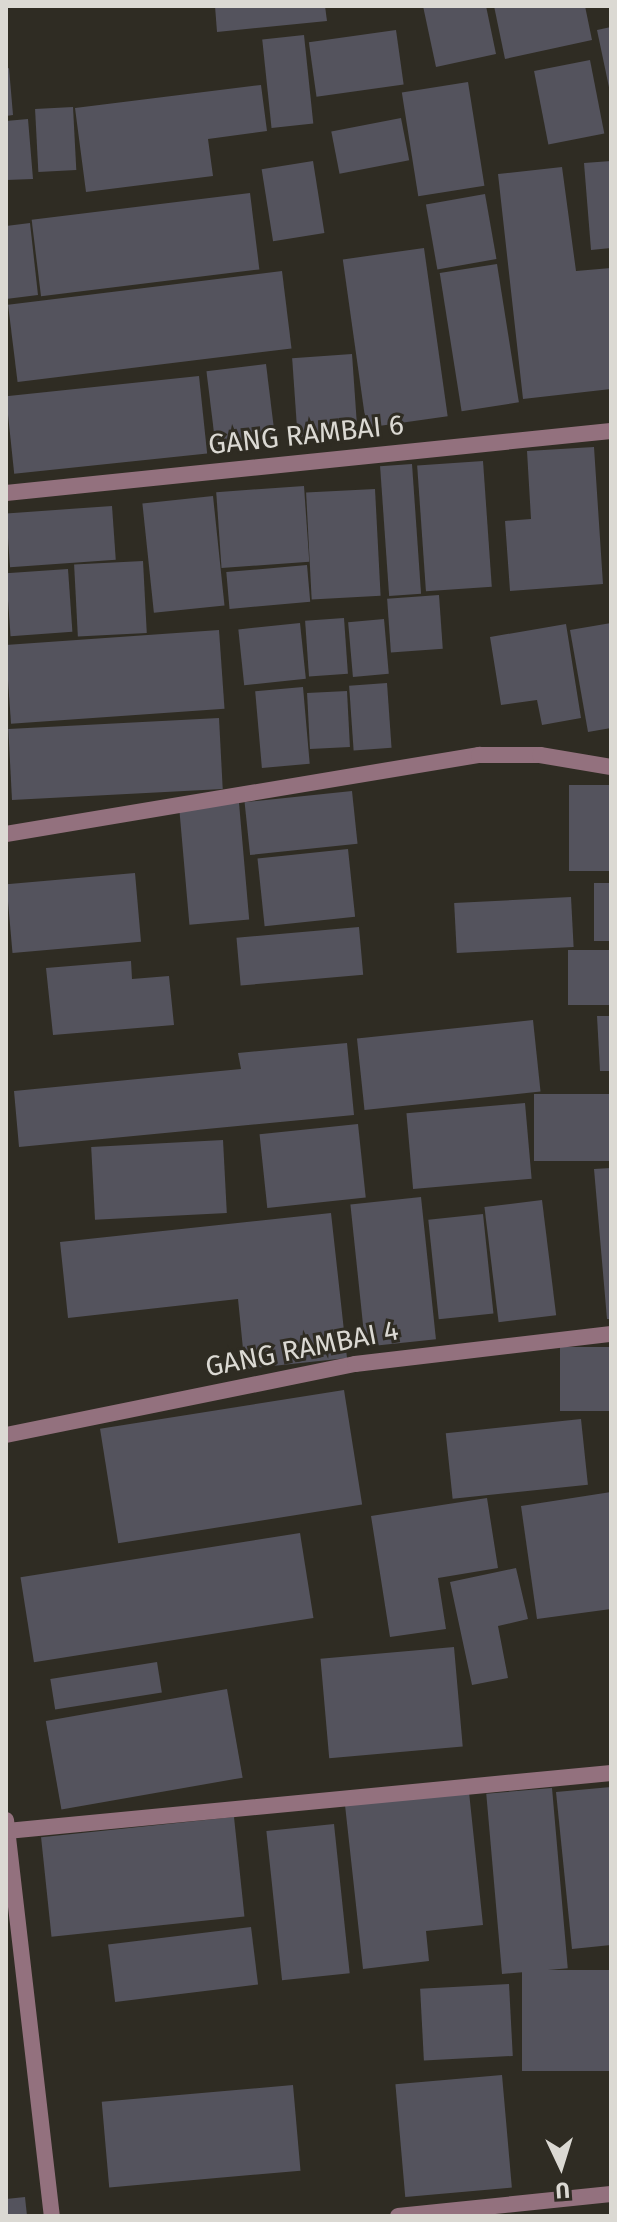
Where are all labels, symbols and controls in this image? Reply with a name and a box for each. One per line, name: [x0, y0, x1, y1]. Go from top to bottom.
street label: GANG RAMBAI 6: [207, 408, 405, 462]
street label: GANG RAMBAI 4: [202, 1314, 402, 1384]
north arrow: [521, 2126, 601, 2206]
text: U: [555, 2176, 571, 2204]

